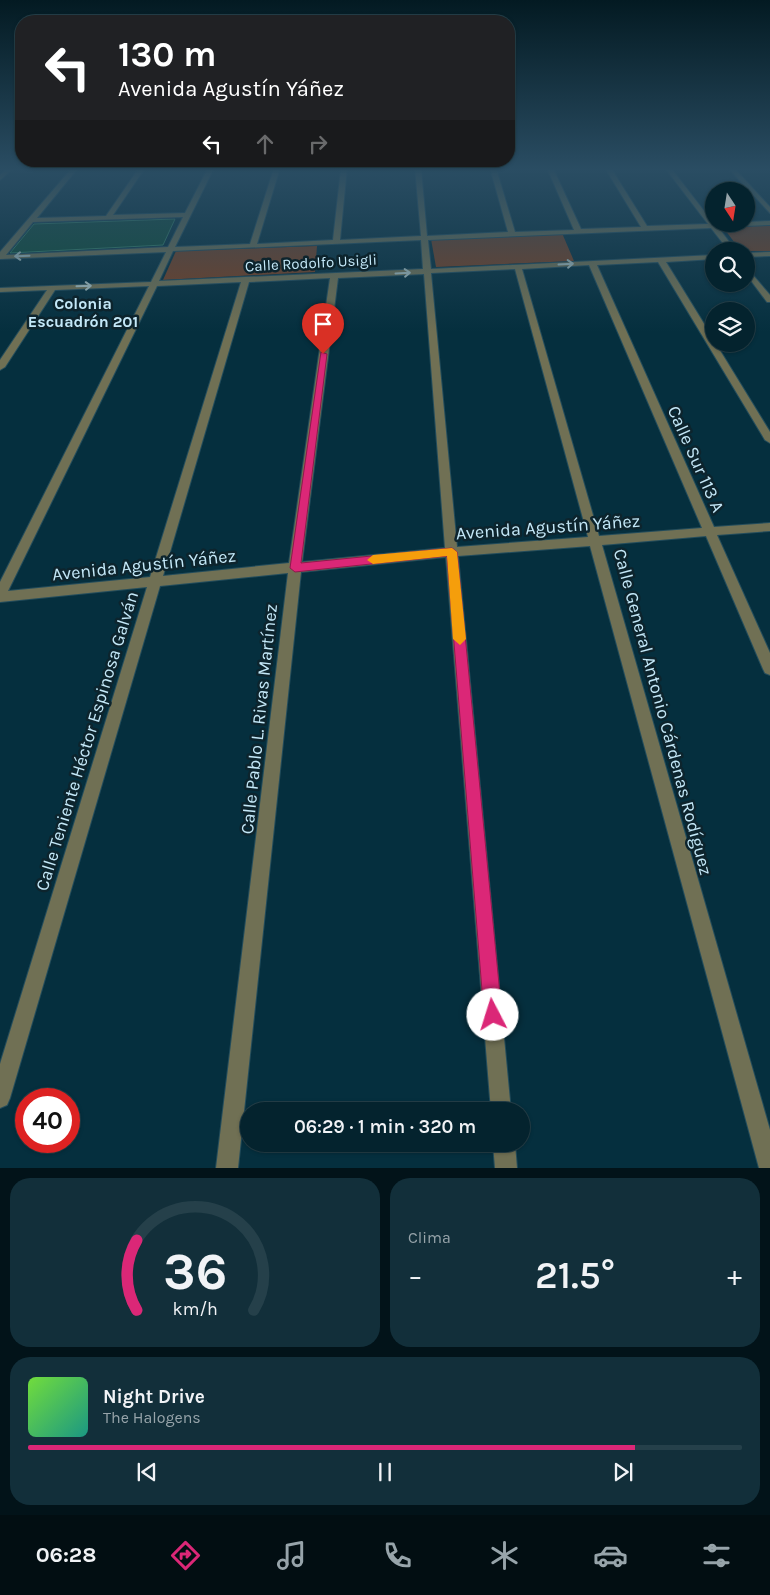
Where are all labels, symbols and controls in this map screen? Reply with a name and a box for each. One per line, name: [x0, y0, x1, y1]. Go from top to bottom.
text: 130 m: [118, 34, 216, 75]
icon: left: [35, 35, 100, 100]
text: Avenida Agustín Yáñez: [118, 76, 344, 102]
icon: left: [198, 130, 226, 158]
icon: ahead: [251, 130, 279, 158]
icon: right: [304, 130, 332, 158]
north arrow: [705, 182, 755, 232]
map controls: [705, 182, 755, 352]
button: search: [705, 242, 755, 292]
one-way arrow: [14, 251, 30, 260]
street label: Calle Rodolfo Usigli: [245, 251, 377, 275]
one-way arrow: [557, 260, 573, 269]
one-way arrow: [395, 268, 411, 277]
one-way arrow: [75, 282, 91, 291]
district label: Colonia Escuadrón 201: [28, 294, 138, 331]
button: layers: [705, 302, 755, 352]
pin: [302, 303, 344, 354]
icon: arrive: [309, 310, 337, 338]
street label: Calle Sur 113 A: [663, 402, 729, 516]
street label: Avenida Agustín Yáñez: [455, 510, 641, 544]
street label: Avenida Agustín Yáñez: [51, 544, 237, 586]
street label: Calle General Antonio Cárdenas Rodíguez: [609, 546, 717, 878]
street label: Calle Teniente Héctor Espinosa Galván: [31, 589, 143, 893]
street label: Calle Pablo L. Rivas Martínez: [236, 603, 282, 835]
position arrow: [466, 988, 518, 1040]
speed limit sign: 40: [15, 1088, 80, 1153]
text: 06:29 · 1 min · 320 m: [294, 1116, 476, 1138]
text: Clima: [408, 1228, 451, 1247]
text: 36: [163, 1241, 227, 1302]
text: 21.5°: [535, 1253, 615, 1298]
text: −: [408, 1259, 423, 1292]
text: +: [727, 1259, 742, 1292]
text: km/h: [172, 1299, 218, 1320]
text: Night Drive: [103, 1386, 205, 1408]
text: The Halogens: [103, 1408, 201, 1427]
icon: previous: [133, 1458, 161, 1486]
icon: pause: [371, 1458, 399, 1486]
icon: next: [609, 1458, 637, 1486]
icon: directions: [168, 1538, 203, 1573]
icon: music: [274, 1538, 309, 1573]
icon: phone: [380, 1538, 415, 1573]
icon: climate: [487, 1538, 522, 1573]
icon: car: [593, 1538, 628, 1573]
icon: filters: [699, 1538, 734, 1573]
text: 06:28: [36, 1542, 96, 1568]

